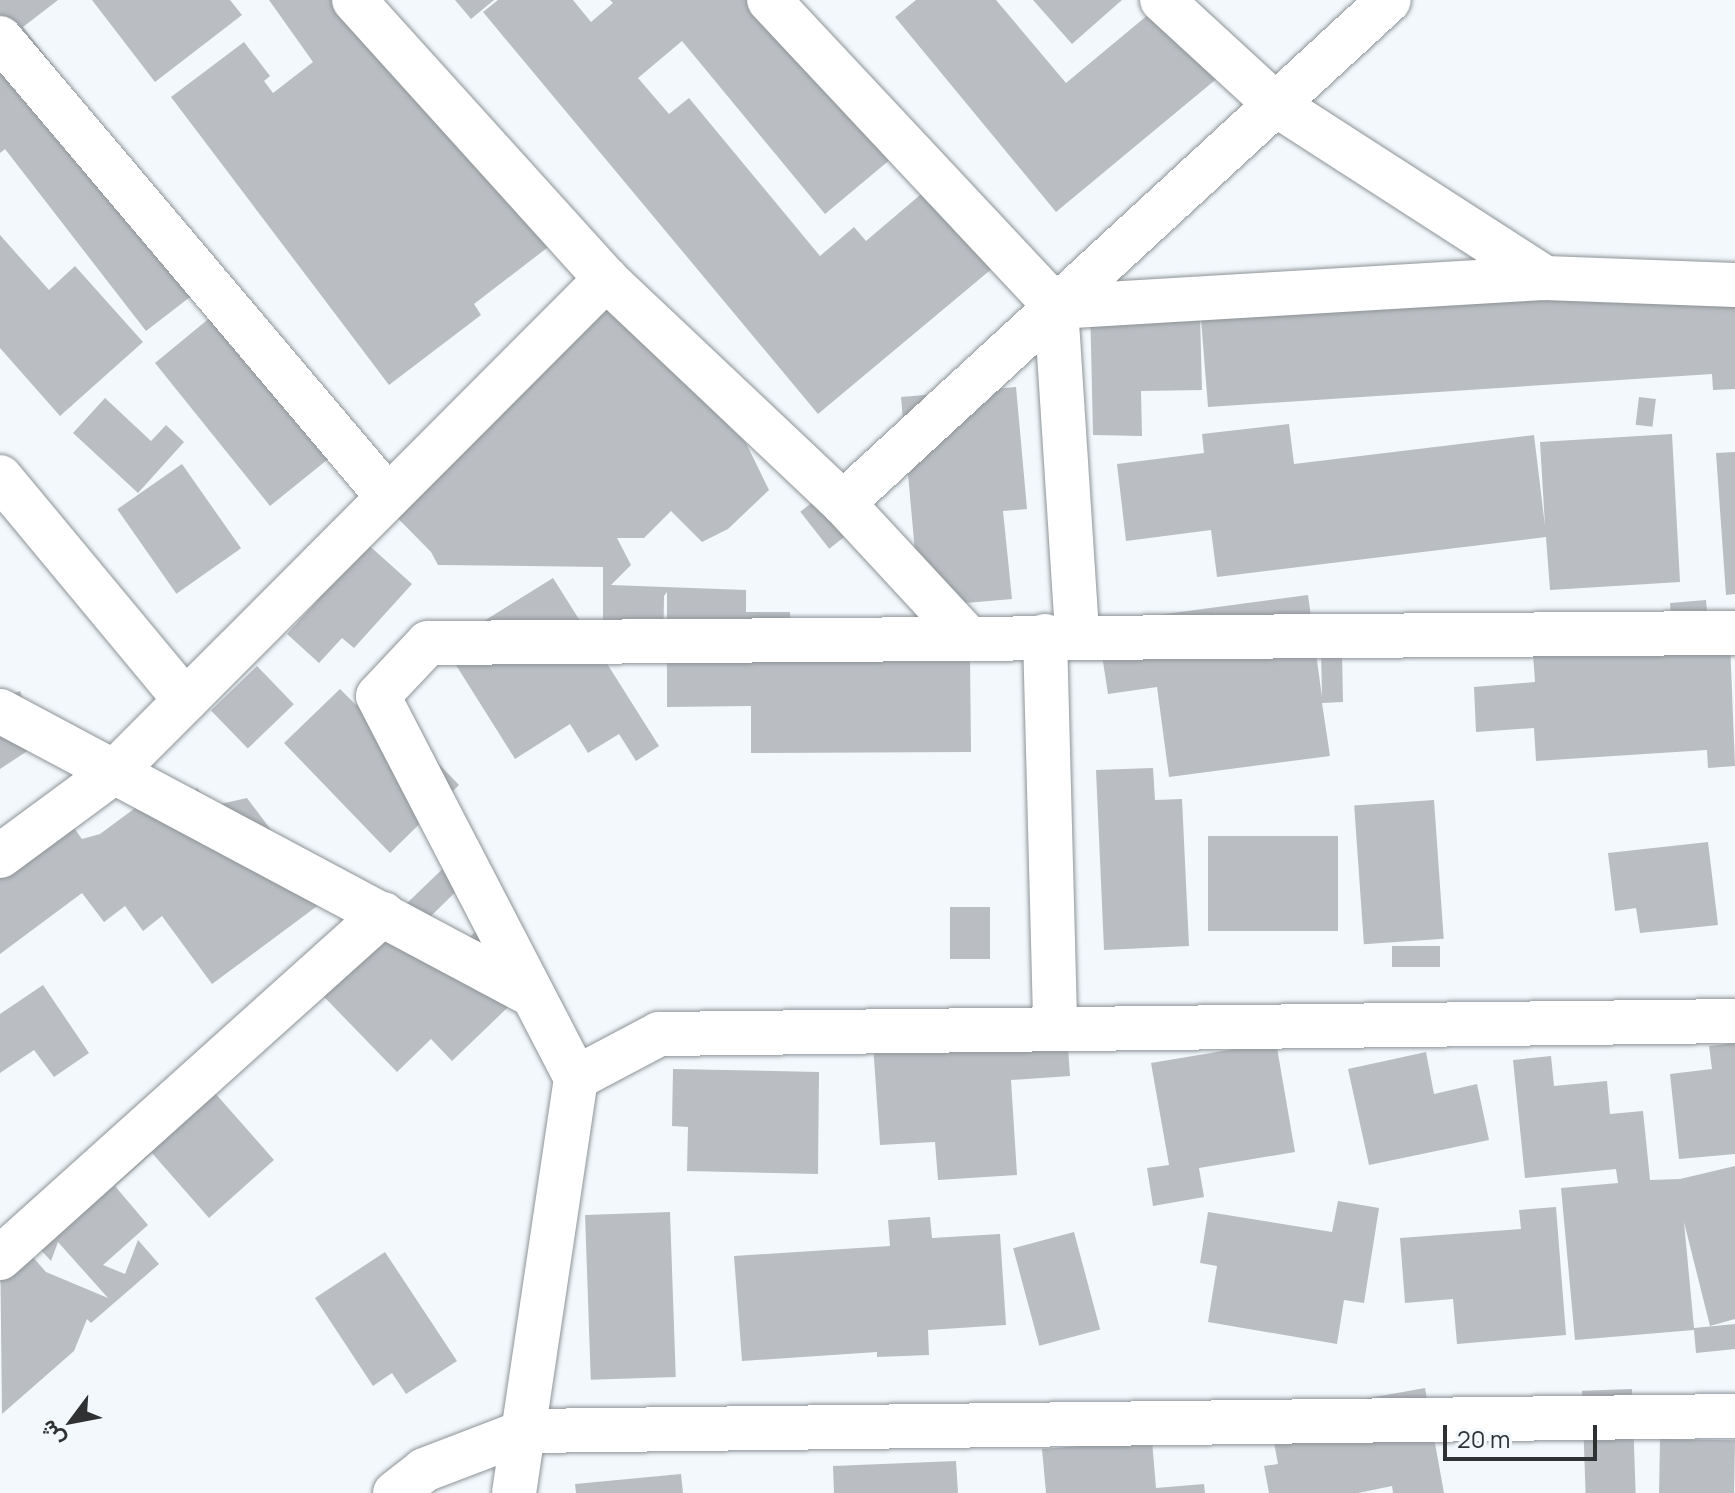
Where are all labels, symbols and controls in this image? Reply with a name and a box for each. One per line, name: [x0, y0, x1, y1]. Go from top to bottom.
north arrow: [32, 1381, 112, 1461]
scale bar: [1447, 1409, 1601, 1459]
text: ش: [32, 1415, 71, 1453]
text: 20 m: [1457, 1422, 1510, 1455]

